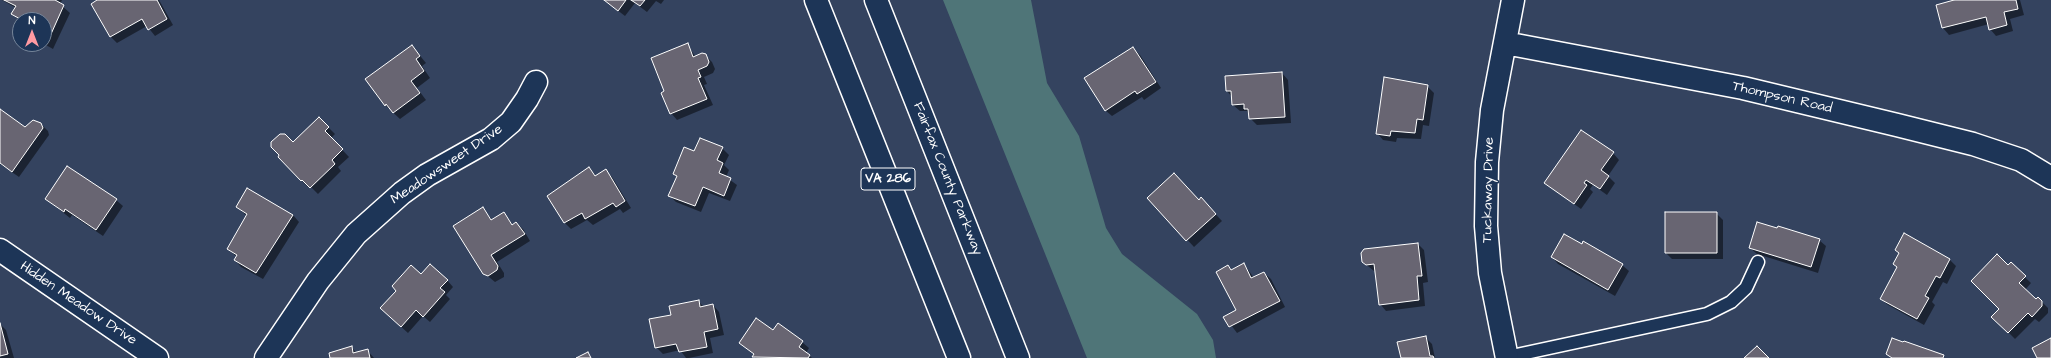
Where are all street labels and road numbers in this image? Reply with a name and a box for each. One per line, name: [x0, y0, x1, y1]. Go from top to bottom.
street label: Thompson Road: [1730, 78, 1834, 118]
street label: Fairfax County Parkway: [909, 100, 985, 258]
street label: Meadowsweet Drive: [388, 121, 506, 209]
street label: Tuckaway Drive: [1480, 137, 1498, 243]
road number: VA 286: [861, 168, 915, 190]
street label: Hidden Meadow Drive: [16, 259, 140, 349]

